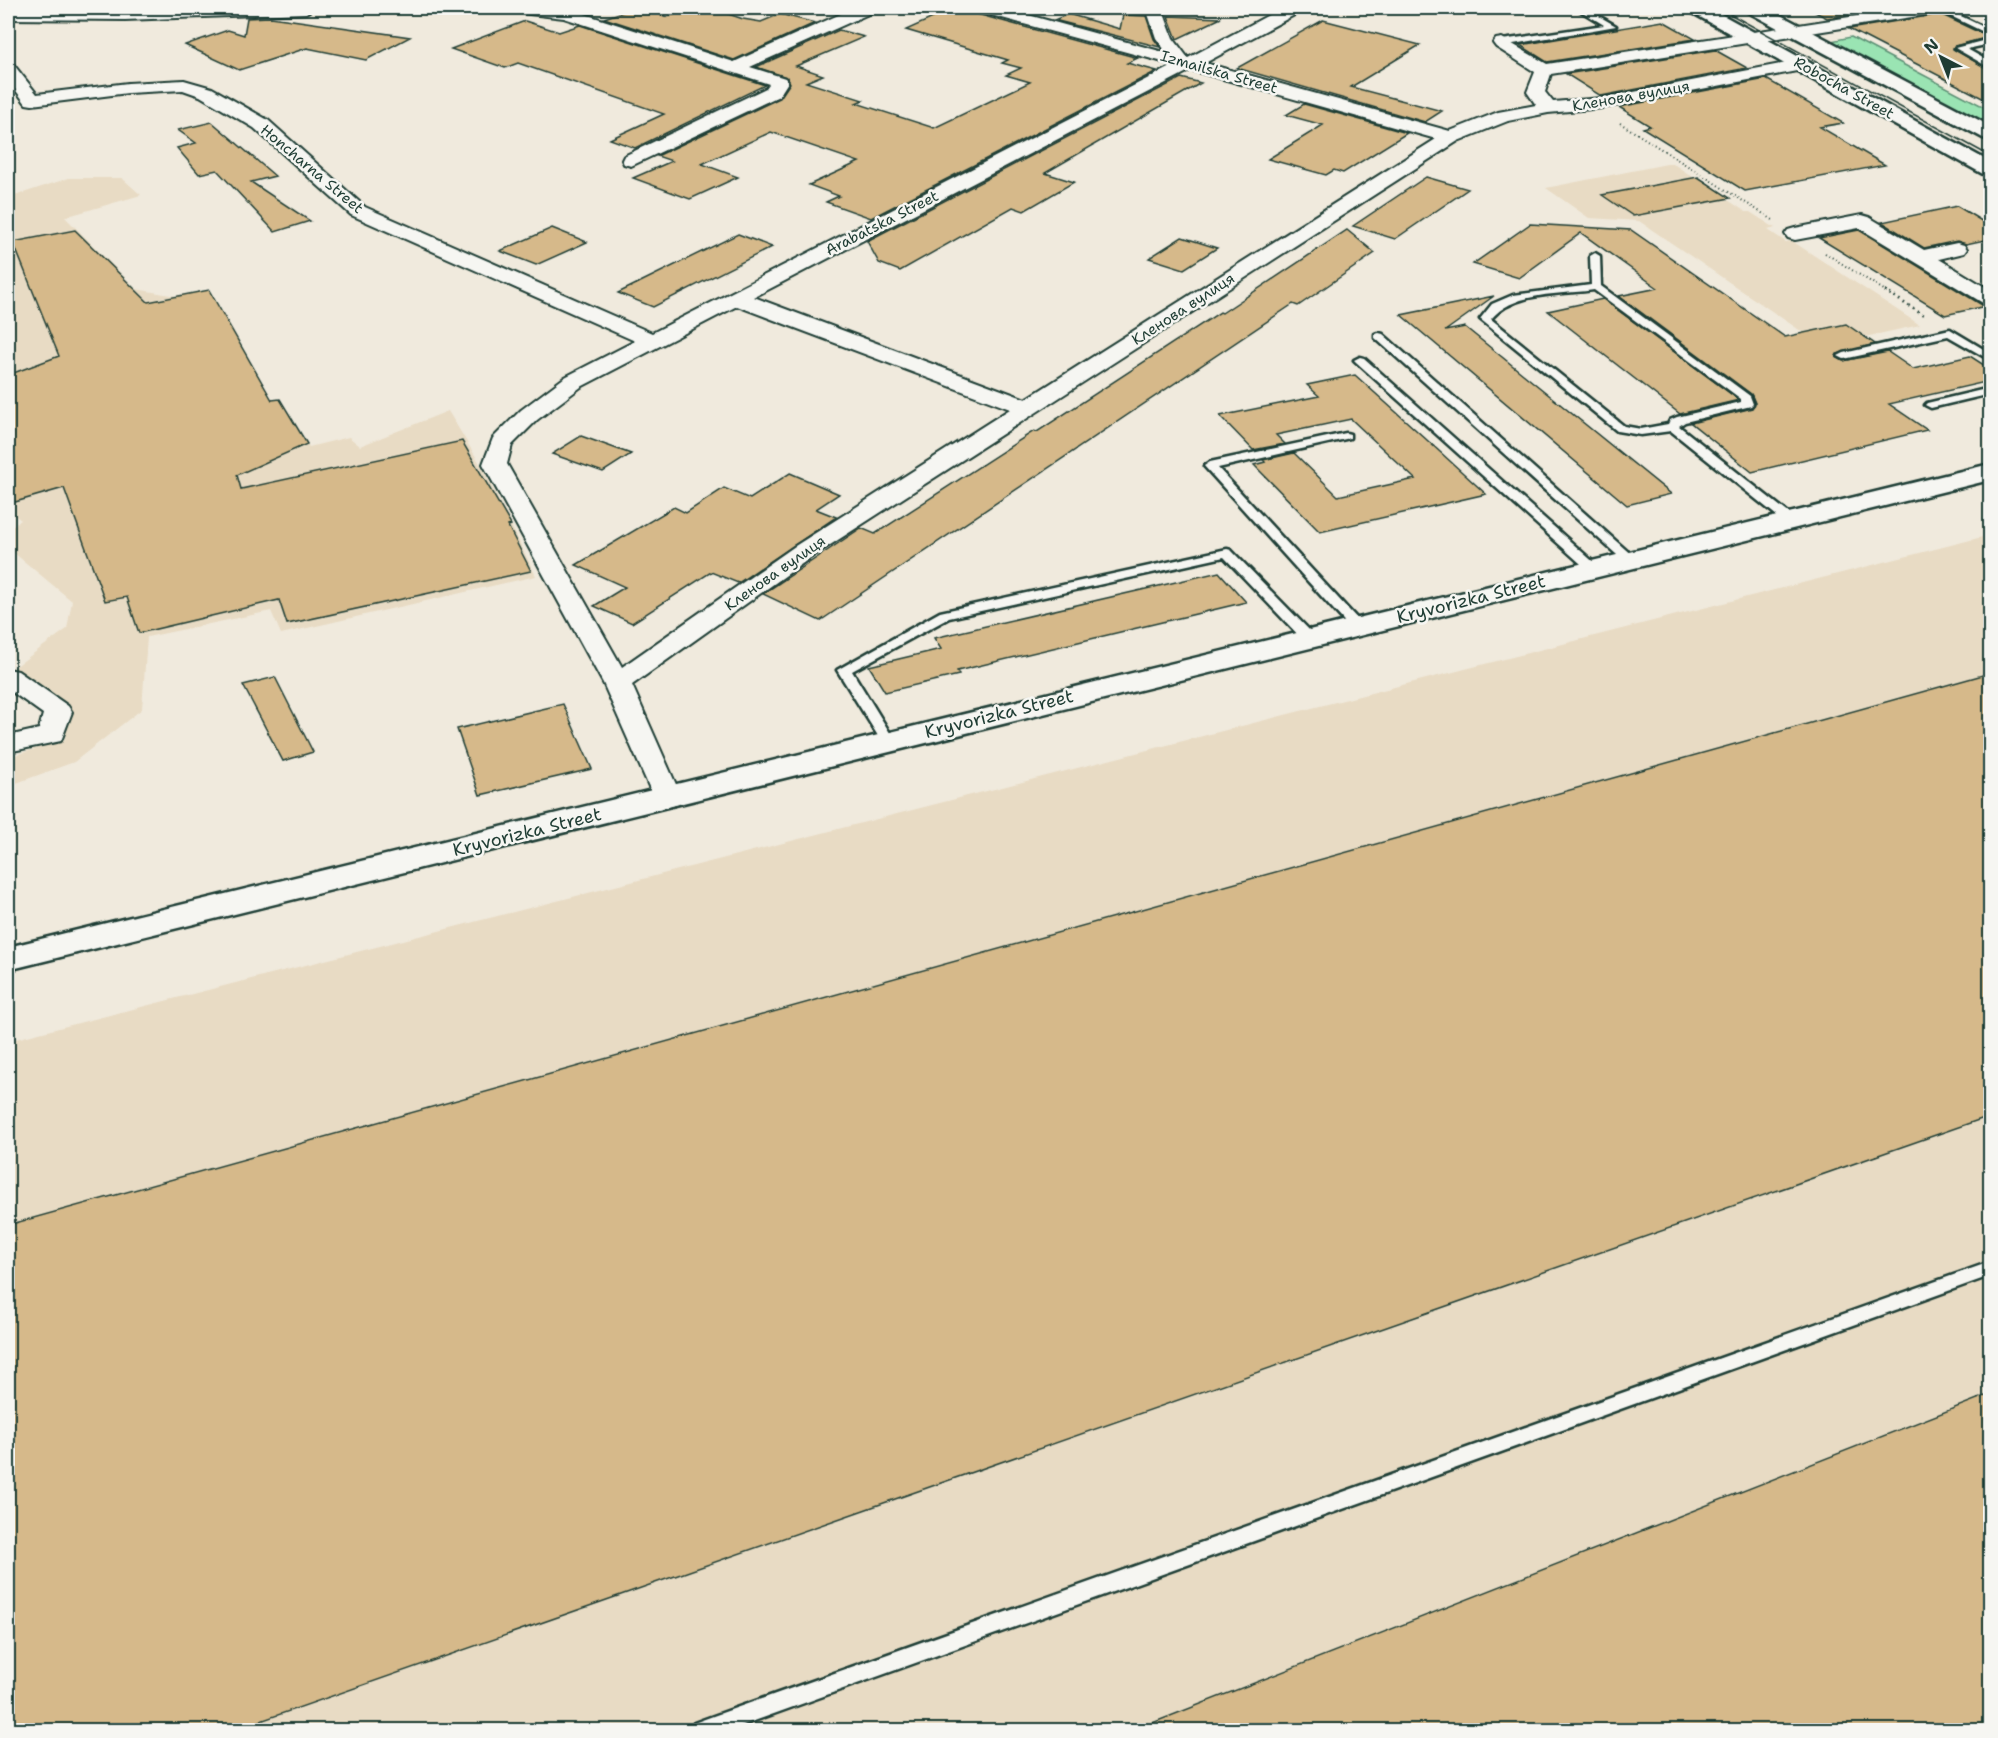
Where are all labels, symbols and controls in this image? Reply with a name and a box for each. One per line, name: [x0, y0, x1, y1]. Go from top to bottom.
north arrow: [1911, 27, 1971, 87]
text: N: [1920, 34, 1943, 58]
street label: Izmailska Street: [1158, 46, 1280, 98]
street label: Robocha Street: [1790, 52, 1898, 124]
street label: Кленова вулиця: [1571, 76, 1691, 116]
street label: Honcharna Street: [256, 120, 368, 218]
street label: Arabatska Street: [822, 186, 942, 260]
street label: Кленова вулиця: [1128, 268, 1238, 350]
street label: Кленова вулиця: [721, 531, 829, 615]
street label: Kryvorizka Street: [1394, 569, 1548, 629]
street label: Kryvorizka Street: [922, 684, 1076, 744]
street label: Kryvorizka Street: [450, 802, 604, 862]

